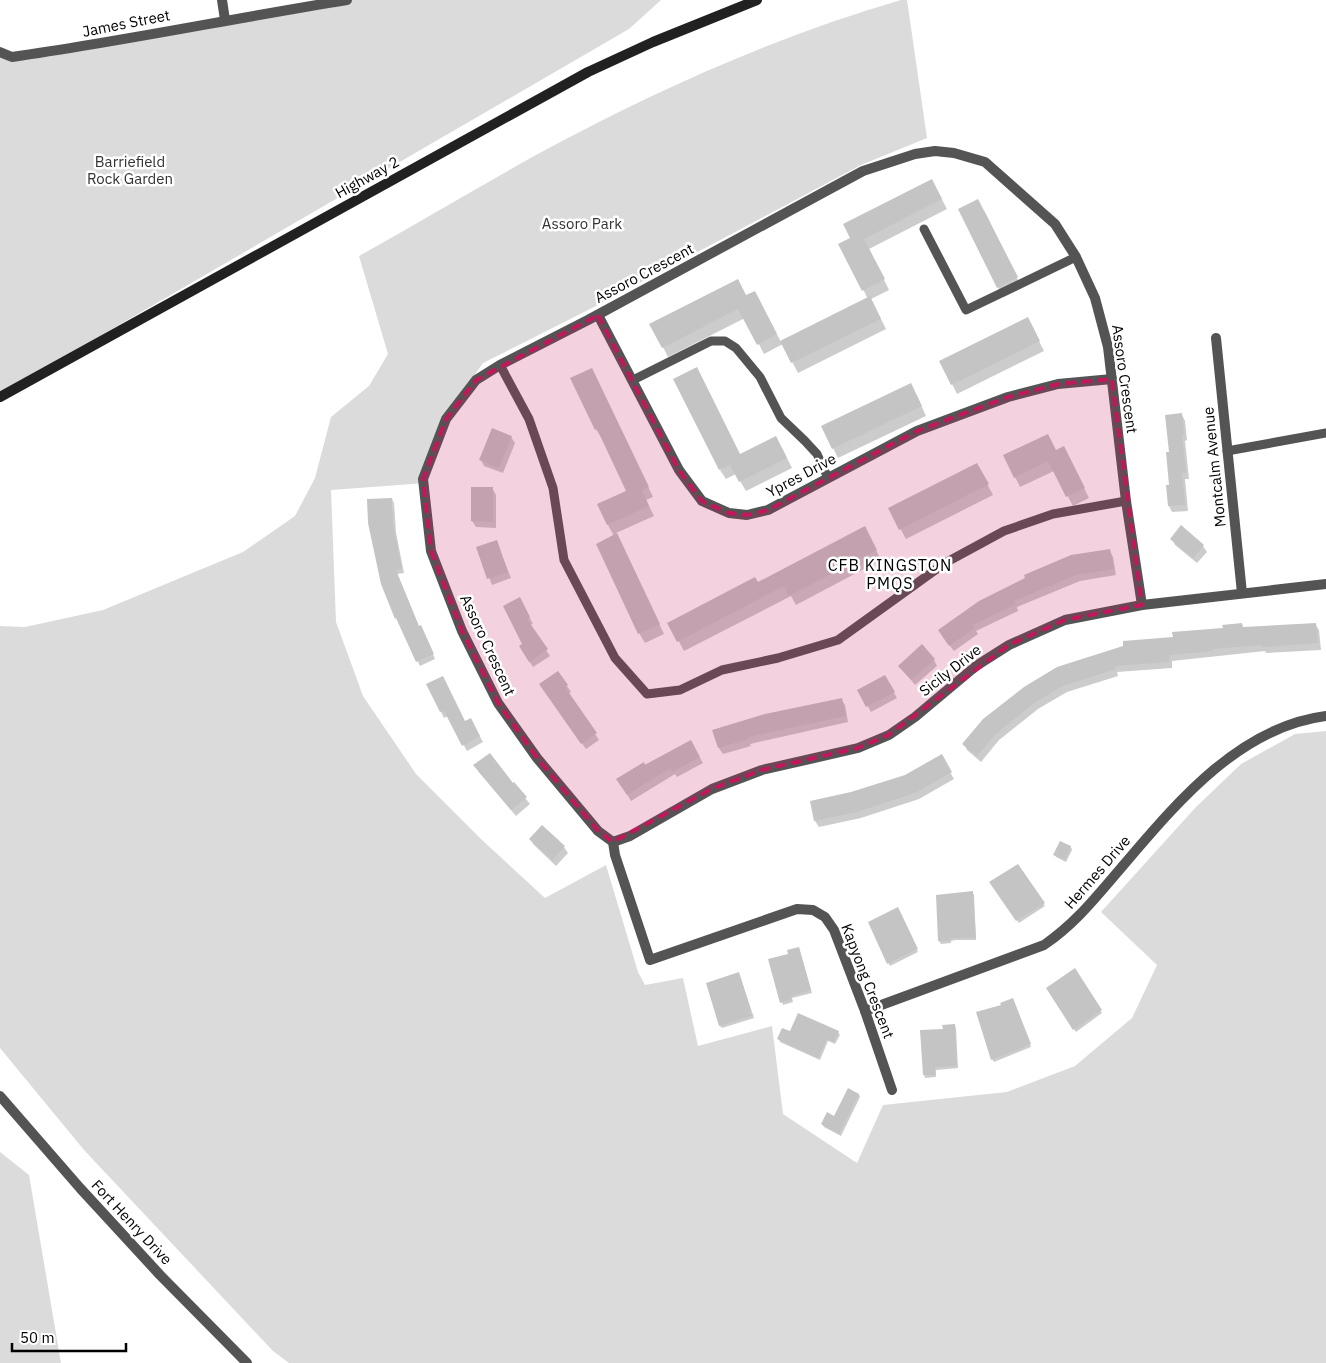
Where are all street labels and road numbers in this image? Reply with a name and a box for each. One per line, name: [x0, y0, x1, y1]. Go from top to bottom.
street label: James Street: [81, 5, 171, 41]
street label: Highway 2: [332, 152, 402, 202]
street label: Assoro Crescent: [591, 239, 697, 307]
street label: Assoro Crescent: [1108, 323, 1142, 435]
street label: Montcalm Avenue: [1198, 406, 1230, 528]
street label: Ypres Drive: [763, 449, 839, 501]
street label: Assoro Crescent: [456, 591, 520, 699]
street label: Sicily Drive: [915, 640, 985, 700]
street label: Hermes Drive: [1060, 831, 1134, 913]
street label: Kapyong Crescent: [837, 921, 899, 1041]
street label: Fort Henry Drive: [88, 1175, 176, 1269]

